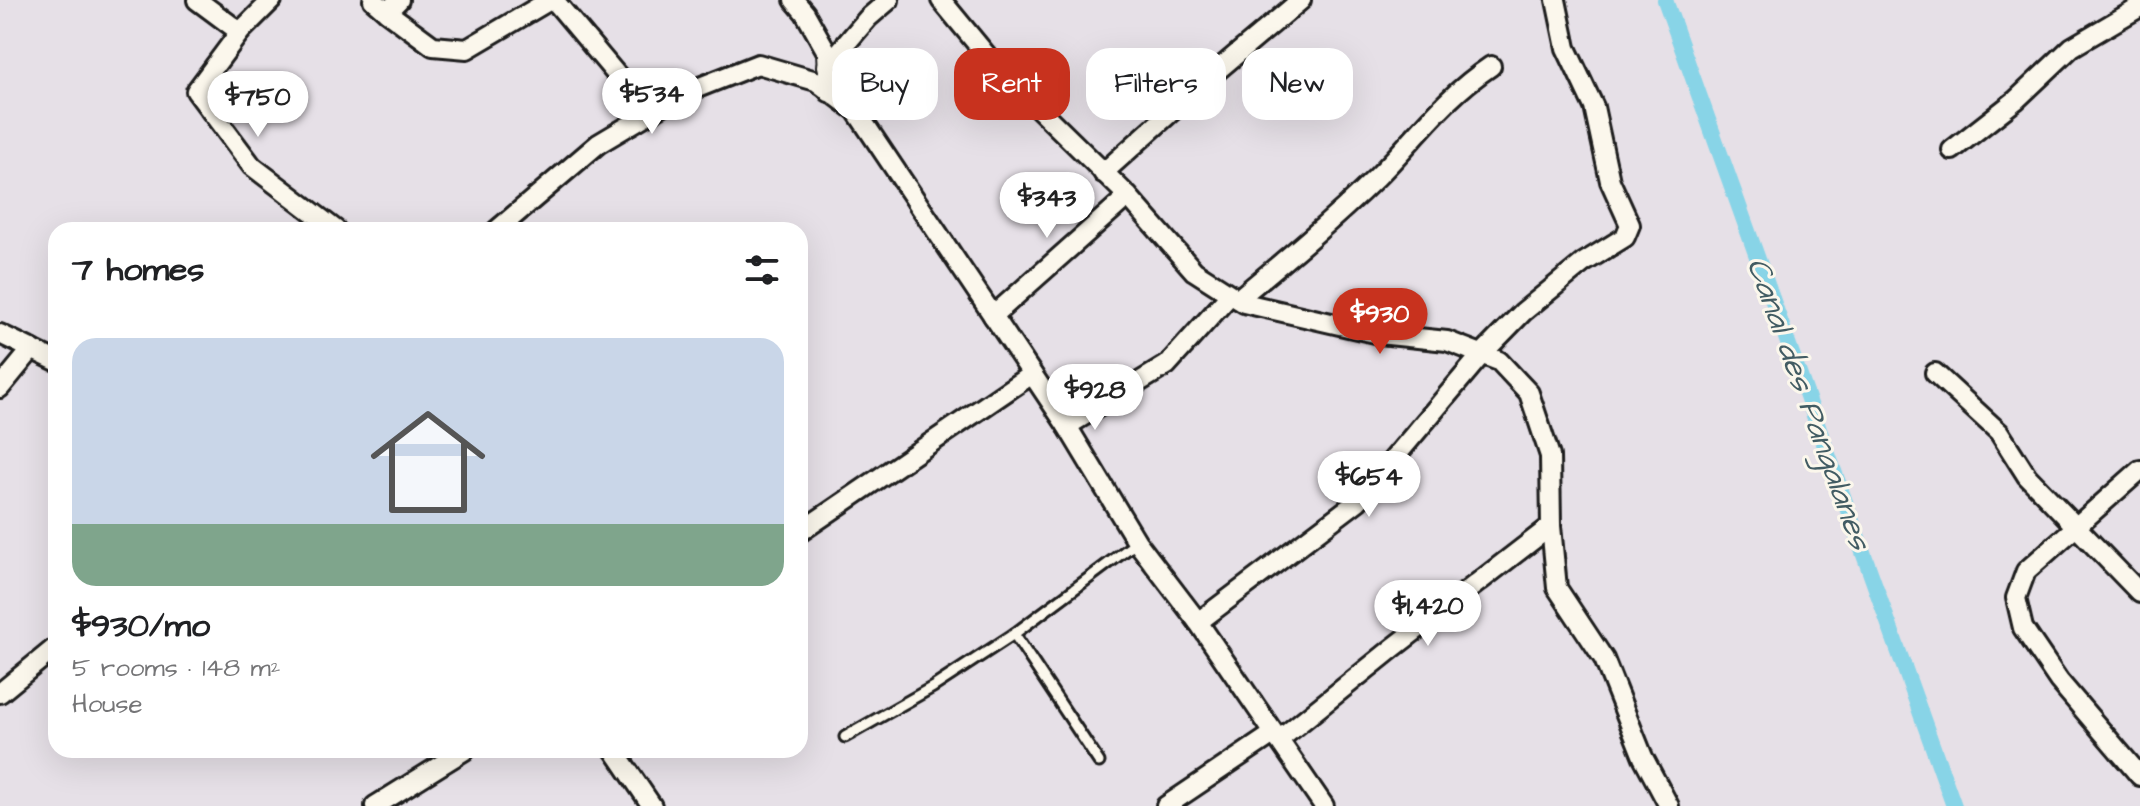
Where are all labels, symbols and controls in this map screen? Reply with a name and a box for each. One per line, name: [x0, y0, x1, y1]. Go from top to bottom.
chip: Buy: [832, 48, 938, 120]
chip: Rent: [954, 48, 1070, 120]
chip: Filters: [1086, 48, 1226, 120]
chip: New: [1242, 48, 1353, 120]
pin: $534: [605, 68, 699, 136]
pin: $750: [211, 71, 305, 139]
text: $534: [620, 76, 684, 112]
text: $750: [225, 79, 291, 115]
pin: $343: [1000, 172, 1094, 240]
text: $343: [1018, 180, 1076, 216]
text: 7 homes: [72, 246, 204, 294]
icon: filters: [740, 248, 784, 292]
water label: Canal des Pangalanes: [1734, 251, 1883, 558]
pin: $930: [1333, 288, 1427, 356]
text: $930: [1351, 296, 1409, 332]
pin: $928: [1048, 364, 1142, 432]
text: $928: [1064, 372, 1126, 408]
icon: home: [356, 390, 500, 534]
pin: $654: [1322, 451, 1416, 519]
text: $654: [1336, 459, 1402, 495]
pin: $1,420: [1363, 580, 1493, 648]
text: $1,420: [1392, 588, 1464, 624]
text: $930/mo: [72, 602, 210, 650]
text: 5 rooms · 148 m²: [72, 650, 280, 686]
text: House: [72, 686, 143, 722]

